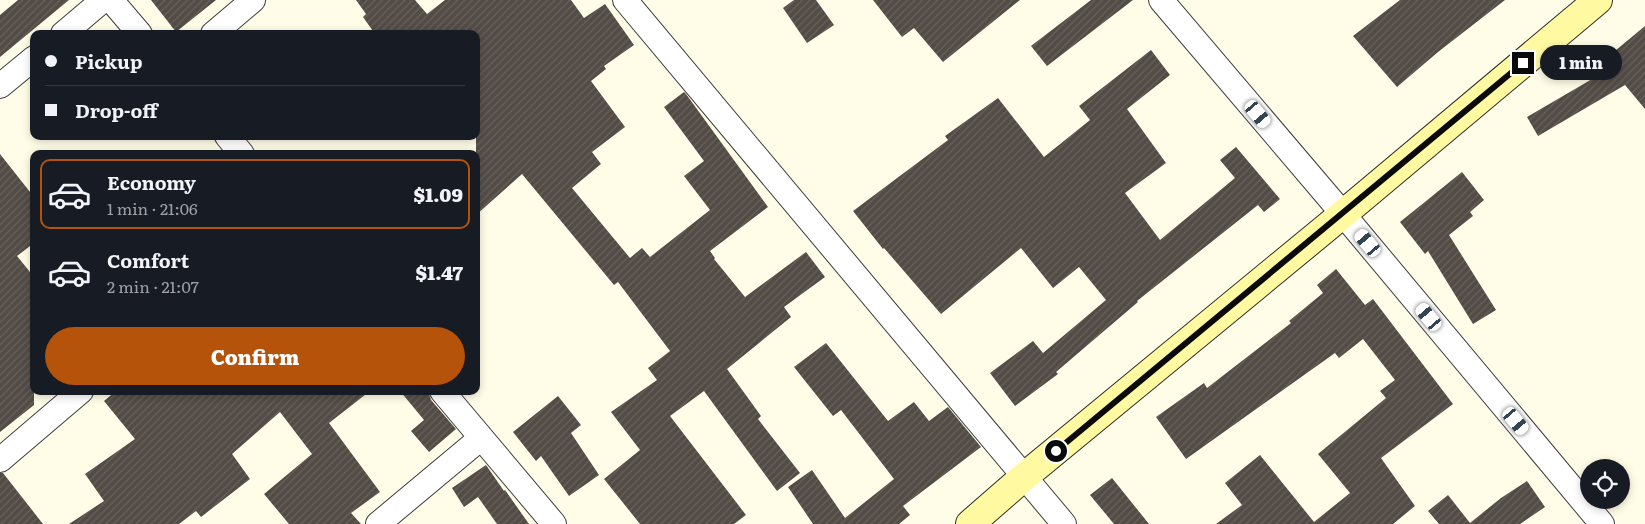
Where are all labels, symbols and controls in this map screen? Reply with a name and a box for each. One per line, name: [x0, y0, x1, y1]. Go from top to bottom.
callout: 1 min: [1540, 46, 1623, 80]
text: Pickup: [75, 47, 143, 75]
text: 1 min: [1559, 50, 1603, 74]
route end: [1512, 52, 1534, 74]
text: Drop-off: [75, 96, 158, 124]
car: [1242, 98, 1273, 130]
text: Economy: [107, 168, 196, 196]
icon: car: [47, 172, 92, 217]
text: $1.09: [414, 180, 463, 208]
text: 1 min · 21:06: [107, 196, 198, 220]
car: [1352, 227, 1383, 259]
text: Comfort: [107, 246, 189, 274]
icon: car: [47, 250, 92, 295]
text: $1.47: [416, 258, 463, 286]
text: 2 min · 21:07: [107, 274, 199, 298]
car: [1413, 301, 1444, 333]
button: Confirm: [45, 327, 465, 385]
car: [1500, 405, 1531, 437]
route start: [1045, 440, 1067, 462]
map controls: [1580, 459, 1630, 509]
button: locate: [1580, 459, 1630, 509]

